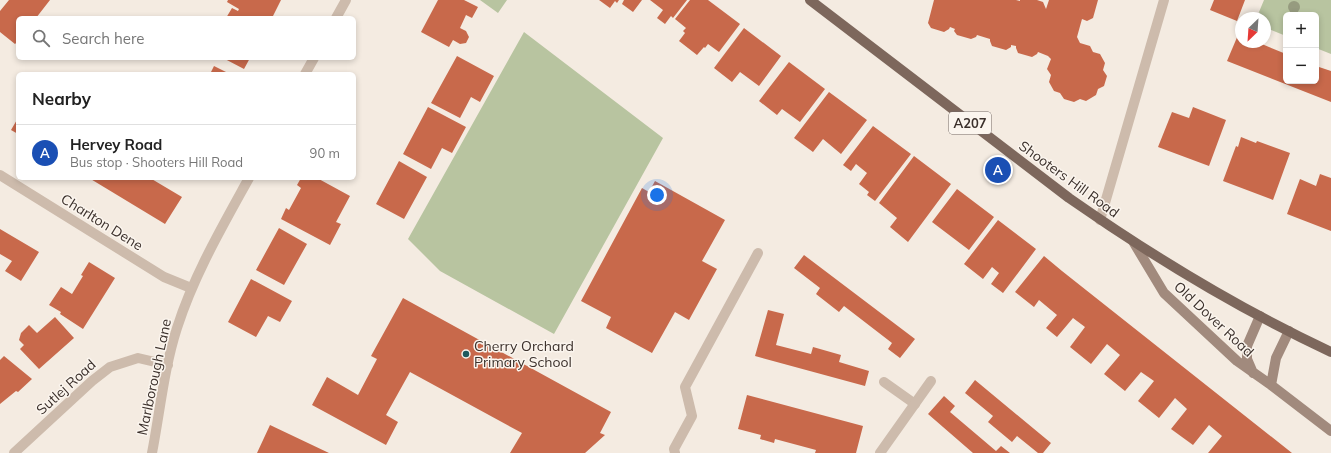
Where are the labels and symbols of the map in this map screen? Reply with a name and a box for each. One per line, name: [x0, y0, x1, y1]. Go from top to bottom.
north arrow: [1235, 12, 1271, 48]
road number: A207: [949, 112, 991, 134]
street label: Shooters Hill Road: [1015, 137, 1123, 221]
pin: A: [985, 155, 1011, 185]
your location: [647, 185, 667, 205]
street label: Charlton Dene: [58, 190, 146, 254]
street label: Old Dover Road: [1170, 277, 1258, 361]
street label: Marlborough Lane: [133, 317, 175, 437]
place label: Cherry Orchard Primary School: [474, 337, 574, 371]
marker: Cherry Orchard Primary School: [461, 349, 471, 359]
street label: Sutlej Road: [32, 356, 100, 418]

